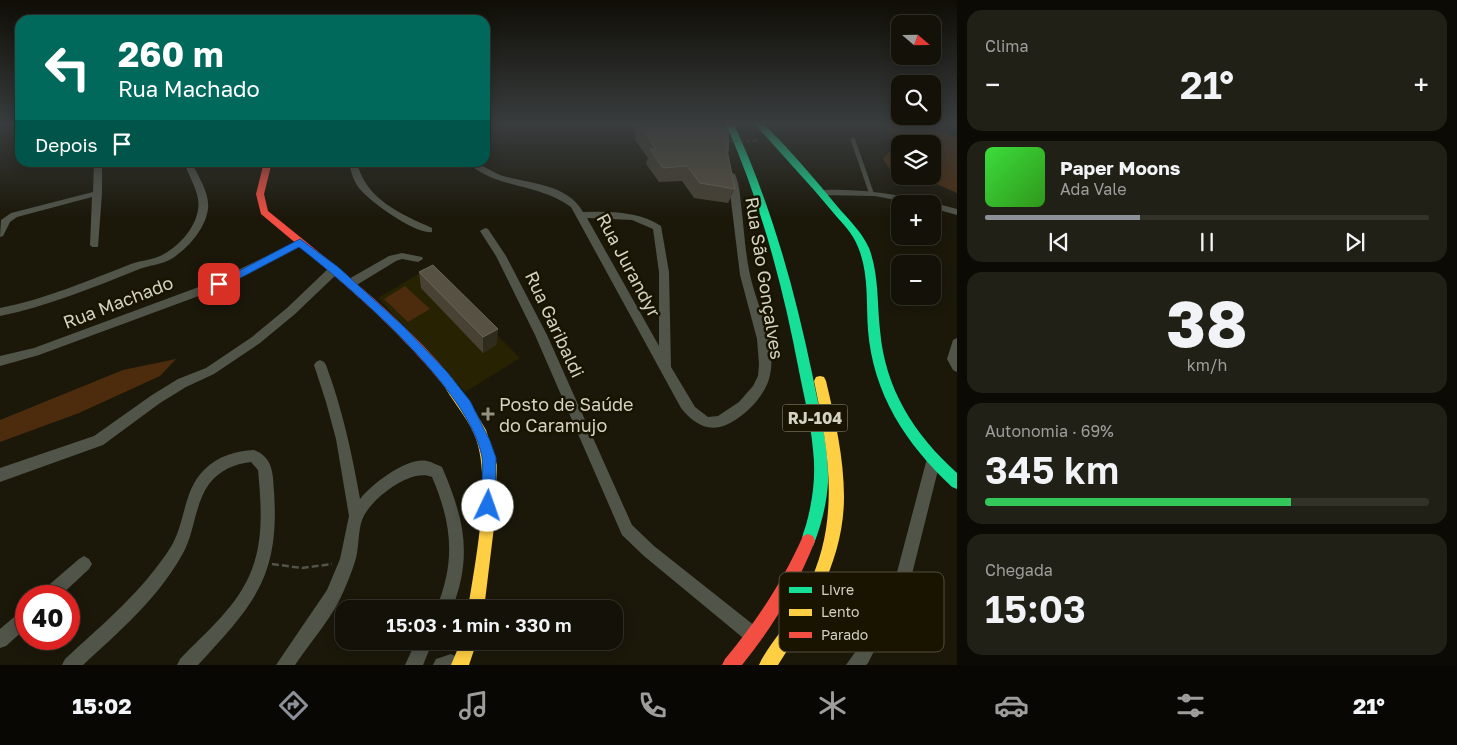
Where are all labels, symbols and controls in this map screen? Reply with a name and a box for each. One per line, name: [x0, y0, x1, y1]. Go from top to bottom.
north arrow: [891, 15, 941, 65]
map controls: [891, 15, 941, 305]
text: 260 m: [118, 33, 224, 75]
icon: left: [35, 35, 100, 100]
text: Clima: [985, 36, 1029, 56]
text: 21°: [1180, 62, 1234, 107]
text: −: [985, 68, 1000, 101]
text: +: [1414, 68, 1429, 101]
text: Rua Machado: [118, 75, 260, 102]
button: search: [891, 75, 941, 125]
icon: arrive: [108, 130, 136, 158]
text: Depois: [35, 133, 98, 156]
button: layers: [891, 135, 941, 185]
text: Paper Moons: [1060, 156, 1180, 179]
text: Ada Vale: [1060, 179, 1126, 199]
street label: Rua São Gonçalves: [741, 195, 789, 361]
button: +: [891, 195, 941, 245]
street label: Rua Jurandyr: [592, 209, 666, 321]
icon: previous: [1045, 228, 1073, 256]
icon: pause: [1193, 228, 1221, 256]
icon: next: [1341, 228, 1369, 256]
button: −: [891, 255, 941, 305]
pin: [198, 263, 240, 305]
street label: Rua Garibaldi: [521, 267, 589, 381]
icon: arrive: [205, 270, 233, 298]
street label: Rua Machado: [60, 271, 176, 333]
text: 38: [1166, 283, 1248, 361]
text: km/h: [1187, 355, 1227, 375]
place label: Posto de Saúde do Caramujo: [499, 393, 634, 436]
road number: RJ-104: [782, 404, 848, 432]
marker: Posto de Saúde do Caramujo: [481, 407, 495, 421]
text: Autonomia · 69%: [985, 421, 1114, 441]
text: 345 km: [985, 447, 1119, 492]
position arrow: [461, 479, 513, 531]
text: Chegada: [985, 560, 1053, 580]
legend: [779, 572, 944, 652]
text: Livre: [821, 581, 854, 598]
speed limit sign: 40: [15, 585, 80, 650]
text: 15:03: [985, 586, 1086, 631]
text: Lento: [821, 603, 859, 620]
text: 15:03 · 1 min · 330 m: [386, 613, 572, 636]
text: Parado: [821, 626, 868, 643]
icon: directions: [276, 688, 311, 723]
icon: music: [456, 688, 491, 723]
icon: phone: [635, 688, 670, 723]
icon: climate: [815, 688, 850, 723]
icon: car: [994, 688, 1029, 723]
icon: filters: [1173, 688, 1208, 723]
text: 15:02: [72, 692, 132, 719]
text: 21°: [1353, 692, 1385, 719]

